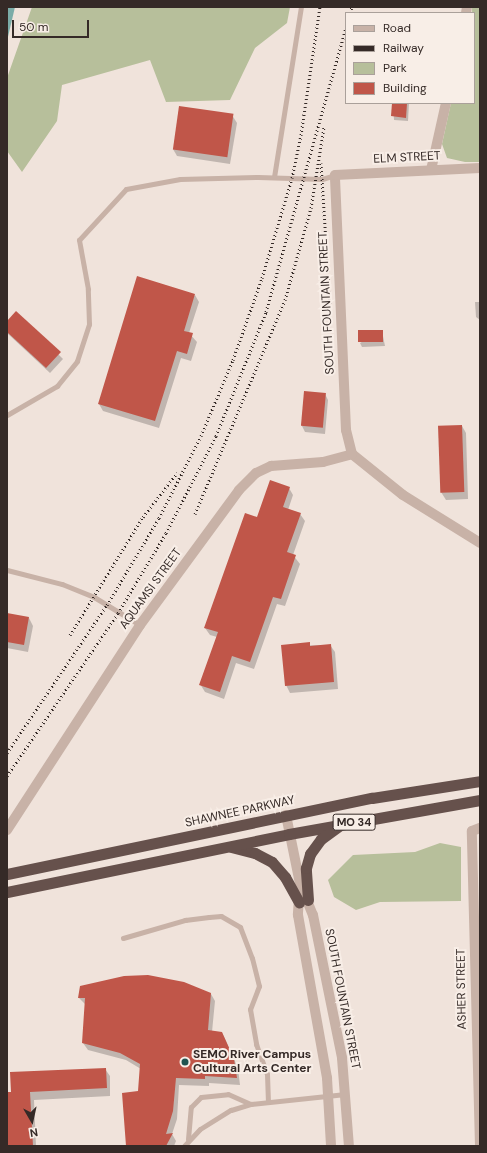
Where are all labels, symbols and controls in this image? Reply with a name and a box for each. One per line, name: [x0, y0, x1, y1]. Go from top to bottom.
scale bar: [14, 12, 91, 38]
legend: [345, 12, 475, 104]
text: 50 m: [19, 19, 48, 35]
text: Road: [383, 20, 411, 36]
text: Railway: [383, 40, 424, 56]
text: Park: [383, 60, 407, 76]
text: Building: [383, 80, 427, 96]
street label: ELM STREET: [373, 149, 441, 167]
street label: SOUTH FOUNTAIN STREET: [316, 231, 338, 375]
street label: AQUAMSI STREET: [117, 546, 185, 632]
street label: SHAWNEE PARKWAY: [184, 793, 296, 831]
road number: MO 34: [332, 813, 376, 831]
street label: SOUTH FOUNTAIN STREET: [321, 927, 363, 1071]
street label: ASHER STREET: [454, 948, 470, 1030]
place label: SEMO River Campus Cultural Arts Center: [193, 1048, 311, 1076]
marker: SEMO River Campus Cultural Arts Center: [180, 1057, 190, 1067]
north arrow: [12, 1101, 52, 1141]
text: N: [29, 1125, 39, 1140]

